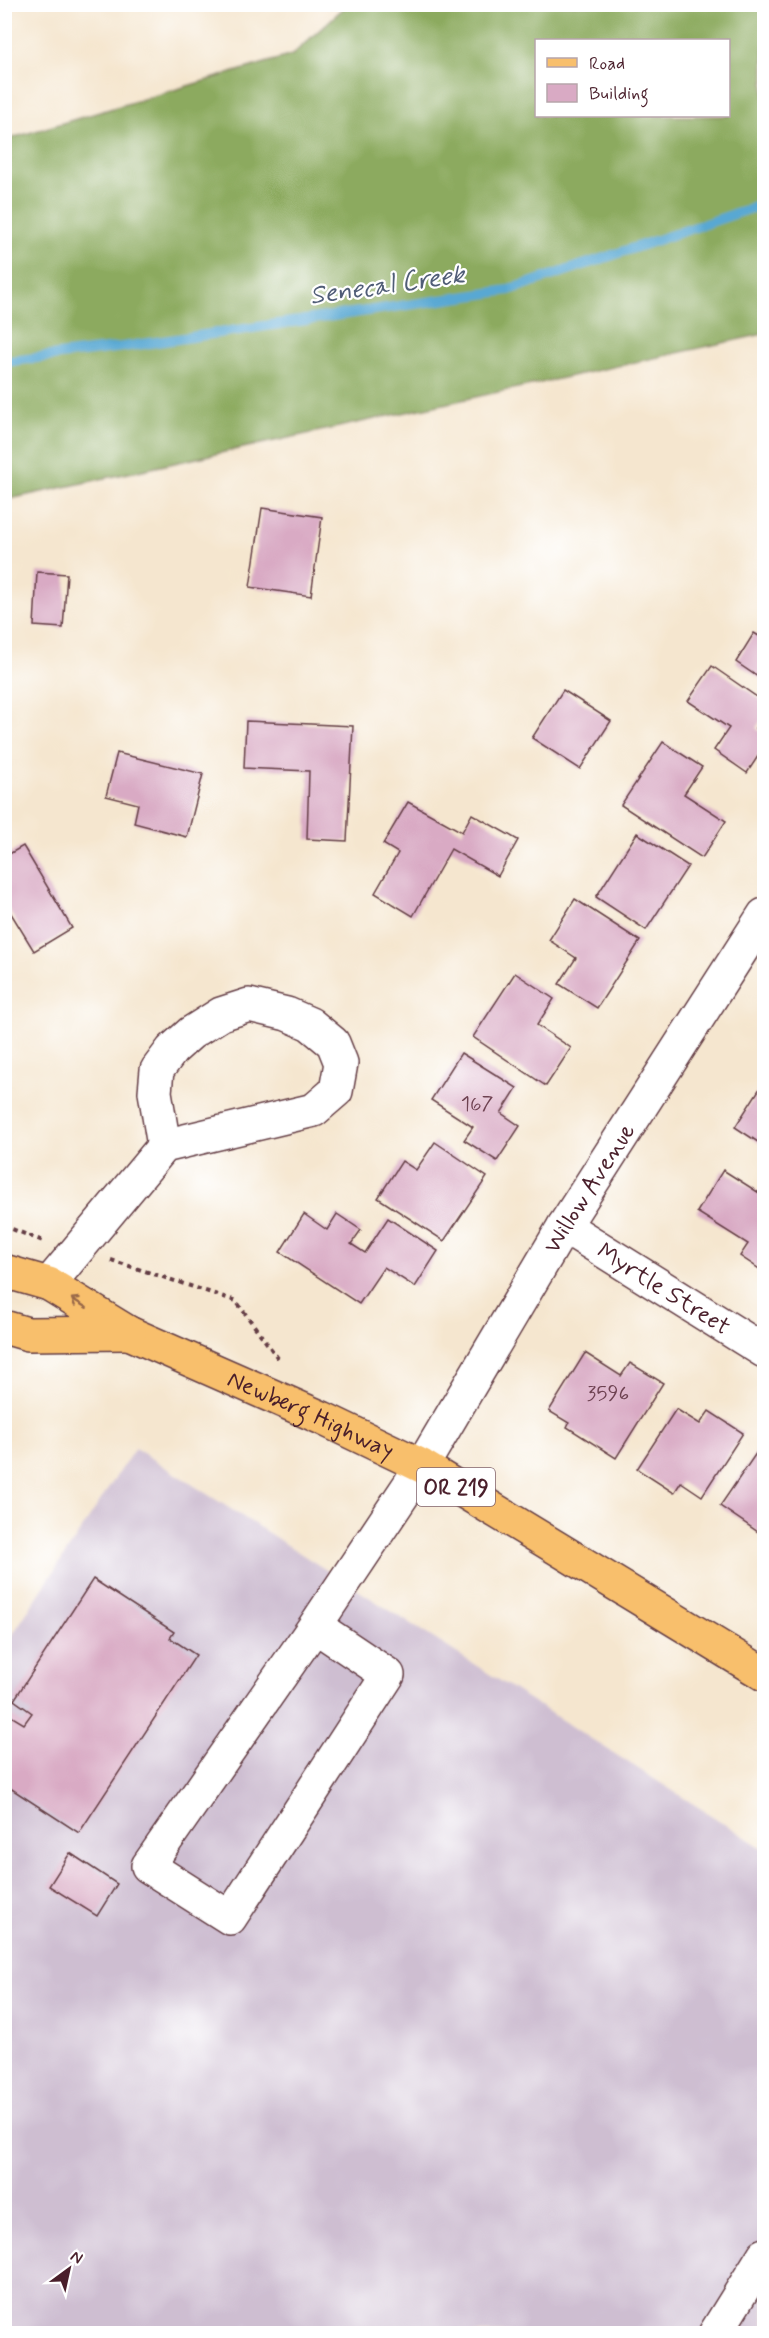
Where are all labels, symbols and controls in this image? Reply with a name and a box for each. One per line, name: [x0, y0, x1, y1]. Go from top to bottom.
legend: [535, 39, 730, 117]
text: Road: [589, 52, 625, 76]
text: Building: [589, 82, 649, 108]
water label: Senecal Creek: [308, 258, 469, 314]
house number: 167: [461, 1090, 493, 1118]
street label: Willow Avenue: [537, 1118, 643, 1259]
street label: Myrtle Street: [591, 1236, 736, 1343]
one-way arrow: [71, 1296, 88, 1308]
street label: Newberg Highway: [222, 1364, 399, 1467]
house number: 3596: [587, 1380, 629, 1408]
road number: OR 219: [417, 1468, 495, 1506]
north arrow: [39, 2239, 99, 2299]
text: N: [66, 2246, 87, 2269]

